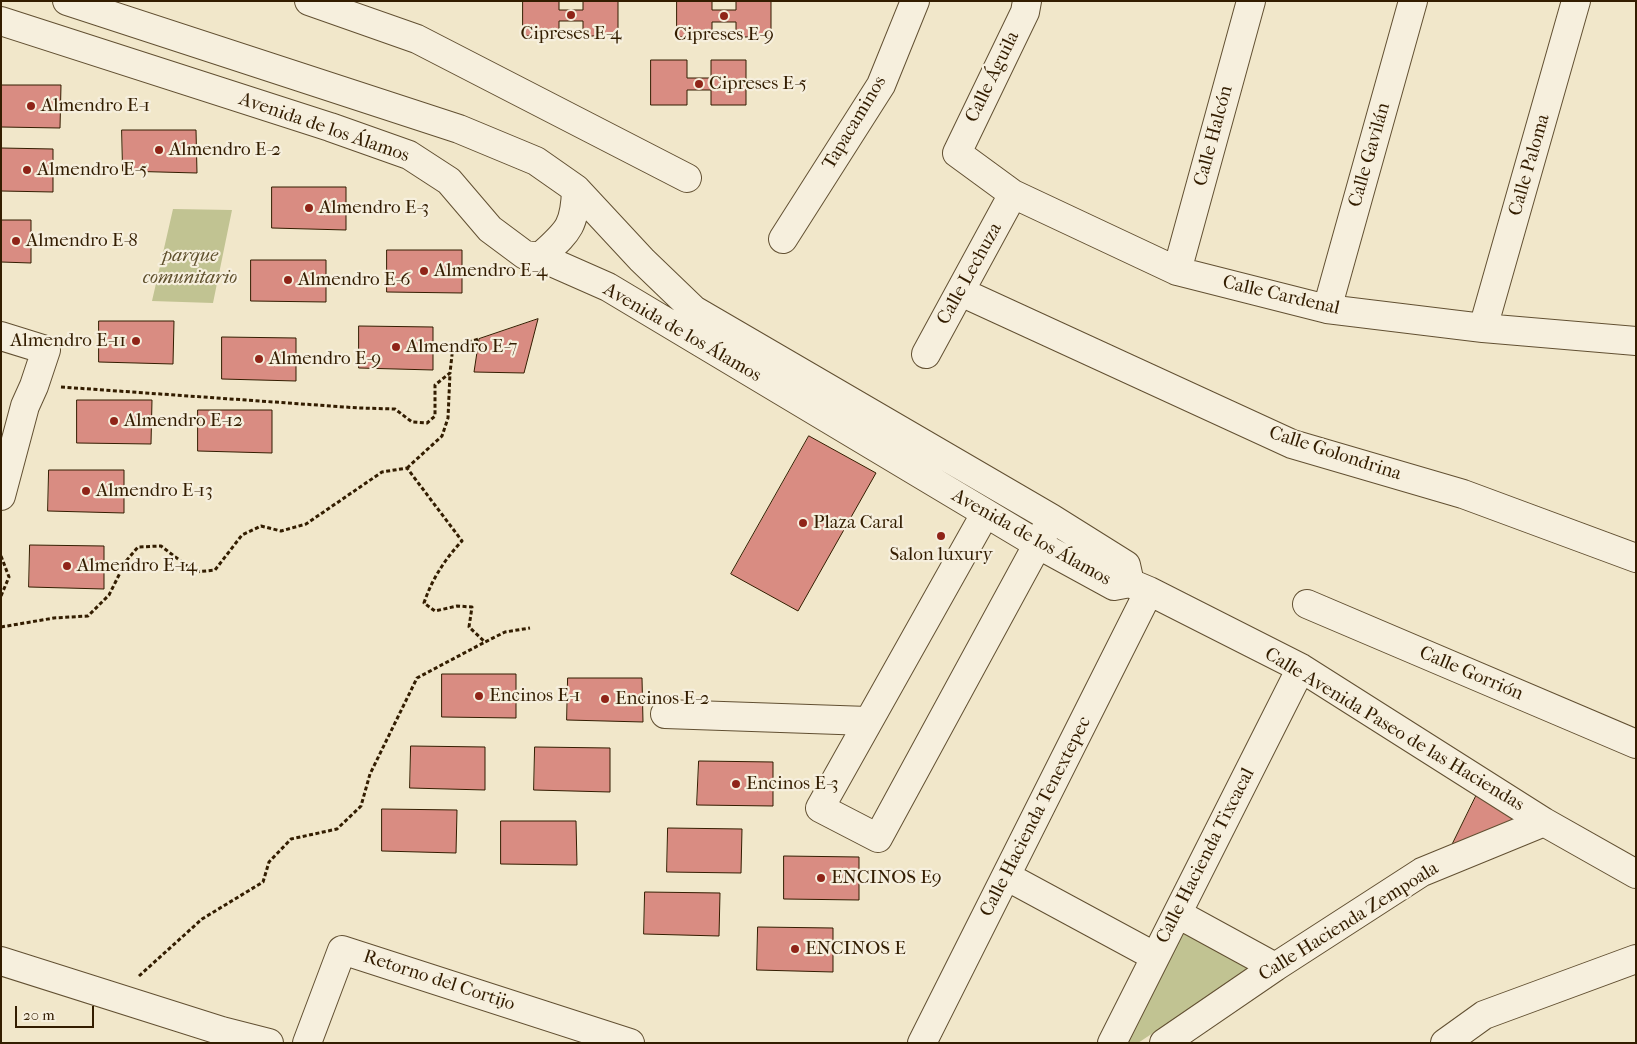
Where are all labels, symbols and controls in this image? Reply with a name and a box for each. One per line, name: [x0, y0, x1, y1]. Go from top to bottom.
marker: Cipreses E-4: [565, 9, 577, 21]
marker: Cipreses E-9: [718, 10, 730, 22]
place label: Cipreses E-4: [520, 23, 622, 45]
place label: Cipreses E-9: [674, 24, 774, 46]
street label: Calle Águila: [961, 28, 1025, 126]
street label: Tapacaminos: [818, 72, 892, 174]
place label: Cipreses E-5: [709, 73, 807, 95]
marker: Cipreses E-5: [693, 78, 705, 90]
street label: Calle Halcón: [1190, 83, 1238, 189]
street label: Avenida de los Álamos: [236, 88, 412, 168]
place label: Almendro E-1: [41, 95, 150, 117]
marker: Almendro E-1: [25, 100, 37, 112]
street label: Calle Gavilán: [1344, 100, 1396, 210]
street label: Calle Paloma: [1505, 112, 1555, 218]
place label: Almendro E-2: [169, 139, 281, 161]
marker: Almendro E-2: [153, 144, 165, 156]
place label: Almendro E-5: [37, 159, 147, 181]
marker: Almendro E-5: [21, 164, 33, 176]
place label: Almendro E-3: [319, 197, 429, 219]
marker: Almendro E-3: [303, 202, 315, 214]
street label: Calle Lechuza: [933, 219, 1007, 329]
place label: Almendro E-8: [26, 230, 138, 252]
marker: Almendro E-8: [10, 235, 22, 247]
park label: parque comunitario: [143, 245, 237, 289]
place label: Almendro E-4: [434, 260, 547, 282]
marker: Almendro E-4: [418, 265, 430, 277]
place label: Almendro E-6: [298, 269, 410, 291]
street label: Calle Cardenal: [1220, 271, 1342, 321]
marker: Almendro E-6: [282, 274, 294, 286]
street label: Avenida de los Álamos: [599, 278, 765, 388]
place label: Almendro E-11: [10, 330, 126, 352]
marker: Almendro E-11: [130, 335, 142, 347]
place label: Almendro E-7: [406, 336, 517, 358]
marker: Almendro E-7: [390, 341, 402, 353]
place label: Almendro E-9: [269, 348, 381, 370]
marker: Almendro E-9: [253, 353, 265, 365]
place label: Almendro E-12: [124, 410, 243, 432]
marker: Almendro E-12: [108, 415, 120, 427]
street label: Calle Golondrina: [1266, 422, 1404, 486]
place label: Almendro E-13: [96, 480, 213, 502]
marker: Almendro E-13: [80, 485, 92, 497]
street label: Avenida de los Álamos: [947, 485, 1115, 591]
place label: Plaza Caral: [813, 512, 903, 534]
marker: Plaza Caral: [797, 517, 809, 529]
marker: Salon luxury: [935, 530, 947, 542]
place label: Salon luxury: [889, 544, 993, 566]
place label: Almendro E-14: [77, 555, 197, 577]
marker: Almendro E-14: [61, 560, 73, 572]
street label: Calle Gorrión: [1416, 642, 1526, 706]
street label: Calle Avenida Paseo de las Haciendas: [1260, 643, 1528, 817]
place label: Encinos E-1: [489, 685, 580, 707]
place label: Encinos E-2: [615, 688, 709, 710]
marker: Encinos E-1: [473, 690, 485, 702]
marker: Encinos E-2: [599, 693, 611, 705]
street label: Calle Hacienda Tenextepec: [976, 713, 1096, 921]
street label: Calle Hacienda Tixcacal: [1152, 764, 1260, 948]
place label: Encinos E-3: [746, 773, 838, 795]
marker: Encinos E-3: [730, 778, 742, 790]
street label: Calle Hacienda Zempoala: [1255, 857, 1443, 987]
place label: ENCINOS E9: [831, 867, 942, 889]
marker: ENCINOS E9: [815, 872, 827, 884]
place label: ENCINOS E: [805, 938, 906, 960]
marker: ENCINOS E: [789, 943, 801, 955]
street label: Retorno del Cortijo: [360, 946, 518, 1016]
scale bar: [18, 996, 96, 1028]
text: 20 m: [23, 1006, 55, 1024]

